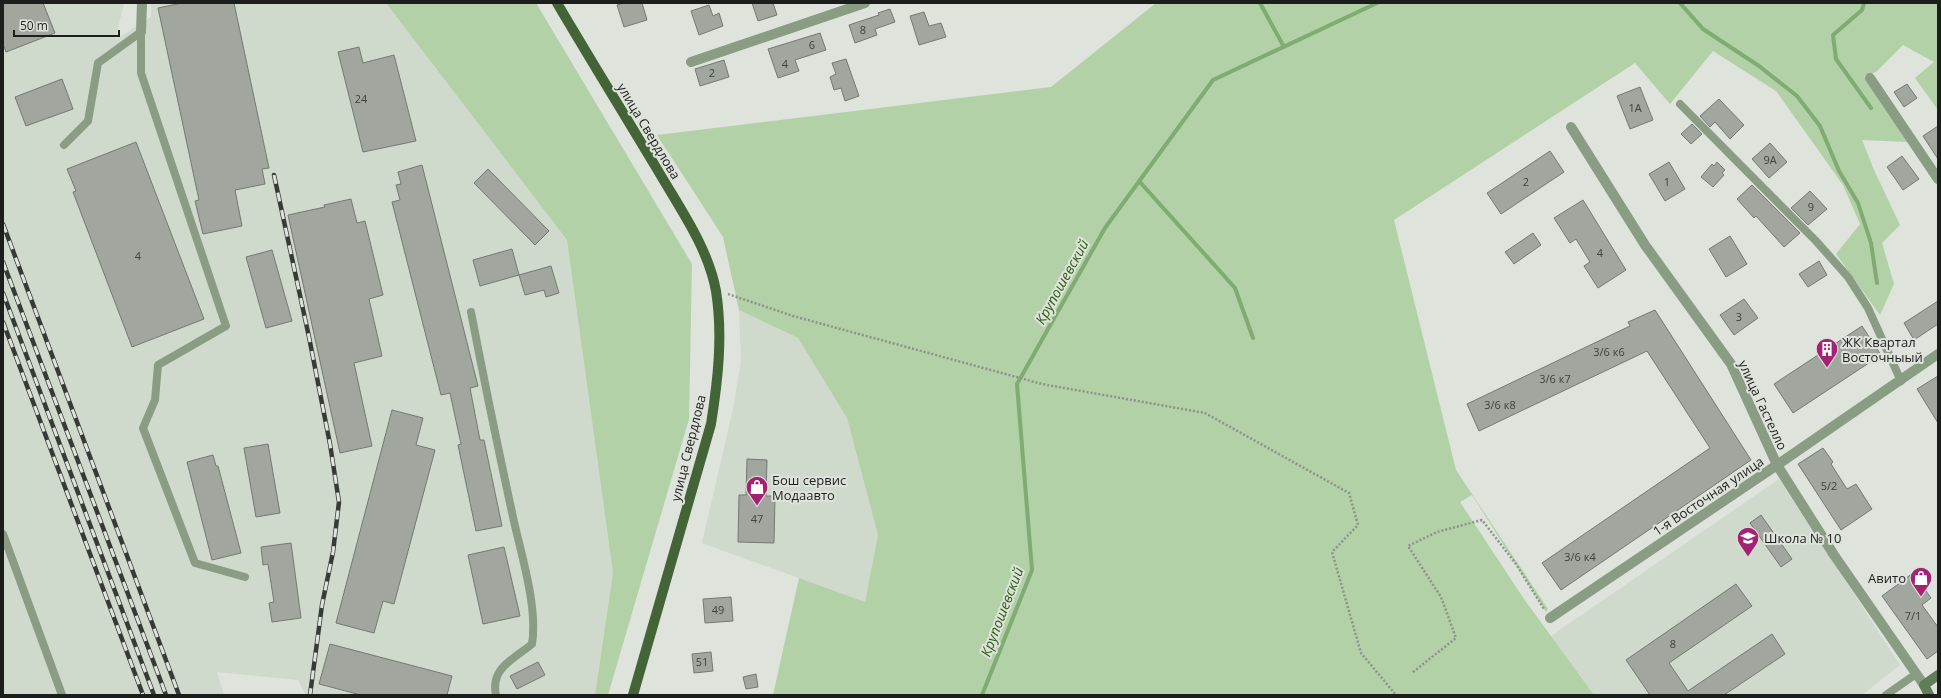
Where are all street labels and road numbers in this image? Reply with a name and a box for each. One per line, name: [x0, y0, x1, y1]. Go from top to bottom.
street label: улица Свердлова: [613, 80, 685, 182]
street label: улица Гастелло: [1734, 357, 1792, 453]
street label: улица Свердлова: [666, 393, 710, 503]
street label: 1-я Восточная улица: [1649, 452, 1767, 540]

